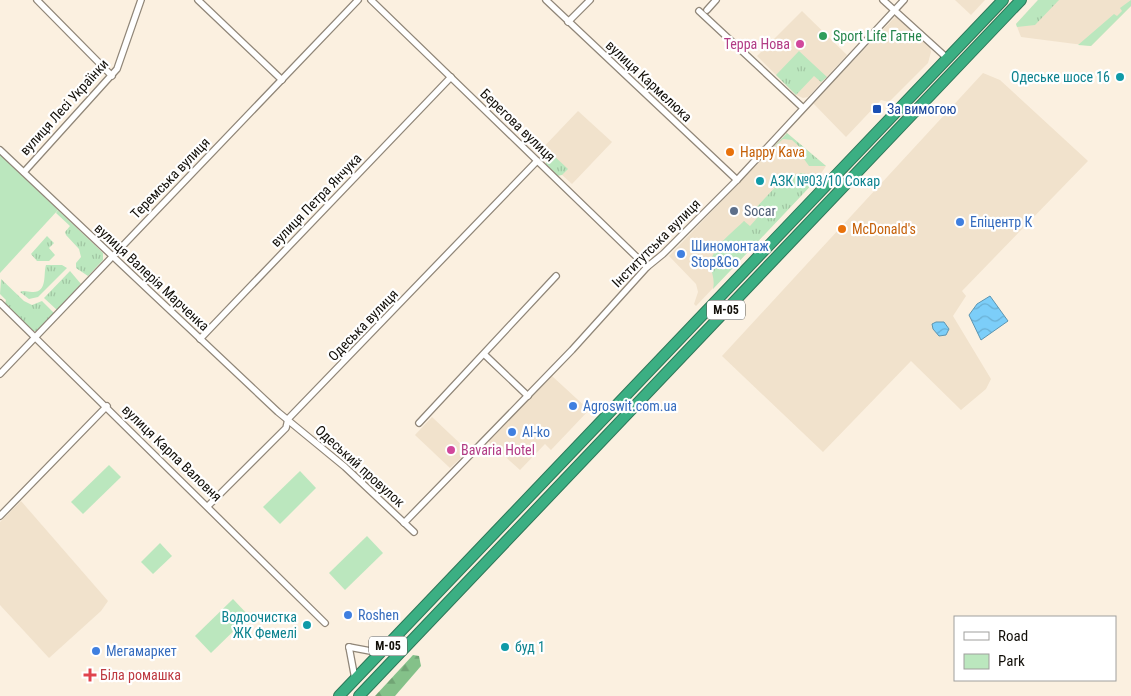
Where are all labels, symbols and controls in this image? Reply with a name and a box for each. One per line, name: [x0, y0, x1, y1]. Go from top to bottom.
place label: Sport Life Гатне: [833, 28, 922, 44]
marker: Sport Life Гатне: [817, 30, 829, 42]
place label: Терра Нова: [724, 36, 790, 52]
street label: вулиця Кармелюка: [603, 37, 695, 125]
marker: Терра Нова: [794, 38, 806, 50]
street label: вулиця Лесі Українки: [17, 56, 111, 158]
place label: Одеське шосе 16: [1011, 69, 1110, 85]
marker: Одеське шосе 16: [1114, 71, 1126, 83]
street label: Берегова вулиця: [477, 85, 559, 165]
place label: За вимогою: [887, 101, 957, 117]
marker: За вимогою: [871, 103, 883, 115]
street label: Теремська вулиця: [127, 134, 213, 222]
place label: Happy Kava: [740, 144, 805, 160]
marker: Happy Kava: [724, 146, 736, 158]
street label: вулиця Петра Янчука: [267, 150, 365, 250]
place label: АЗК №03/10 Сокар: [770, 173, 880, 189]
marker: АЗК №03/10 Сокар: [754, 175, 766, 187]
street label: Інститутська вулиця: [609, 196, 703, 290]
place label: Socar: [744, 203, 776, 219]
marker: Socar: [728, 205, 740, 217]
place label: Епіцентр К: [970, 214, 1032, 230]
marker: Епіцентр К: [954, 216, 966, 228]
street label: вулиця Валерія Марченка: [92, 220, 212, 334]
place label: McDonald's: [852, 221, 916, 237]
marker: McDonald's: [836, 223, 848, 235]
place label: Шиномонтаж Stop&Go: [691, 238, 769, 270]
marker: Шиномонтаж Stop&Go: [675, 248, 687, 260]
street label: Одеська вулиця: [325, 286, 401, 364]
road number: М-05: [707, 300, 745, 320]
place label: Agroswit.com.ua: [583, 398, 677, 414]
marker: Agroswit.com.ua: [567, 400, 579, 412]
street label: вулиця Карпа Валовня: [119, 401, 225, 505]
street label: Одеський провулок: [312, 422, 408, 510]
place label: Al-ko: [522, 424, 550, 440]
marker: Al-ko: [506, 426, 518, 438]
place label: Bavaria Hotel: [461, 442, 535, 458]
marker: Bavaria Hotel: [445, 444, 457, 456]
place label: Roshen: [358, 607, 399, 623]
place label: Водоочистка ЖК Фемелі: [222, 609, 297, 641]
marker: Roshen: [342, 609, 354, 621]
legend: [954, 616, 1116, 681]
marker: Водоочистка ЖК Фемелі: [301, 619, 313, 631]
text: Road: [998, 627, 1028, 645]
road number: М-05: [369, 636, 407, 656]
place label: буд 1: [515, 639, 545, 655]
marker: буд 1: [499, 641, 511, 653]
place label: Мегамаркет: [106, 643, 177, 659]
marker: Мегамаркет: [90, 645, 102, 657]
text: Park: [998, 652, 1025, 670]
place label: Біла ромашка: [100, 667, 181, 683]
marker: Біла ромашка: [84, 669, 96, 681]

